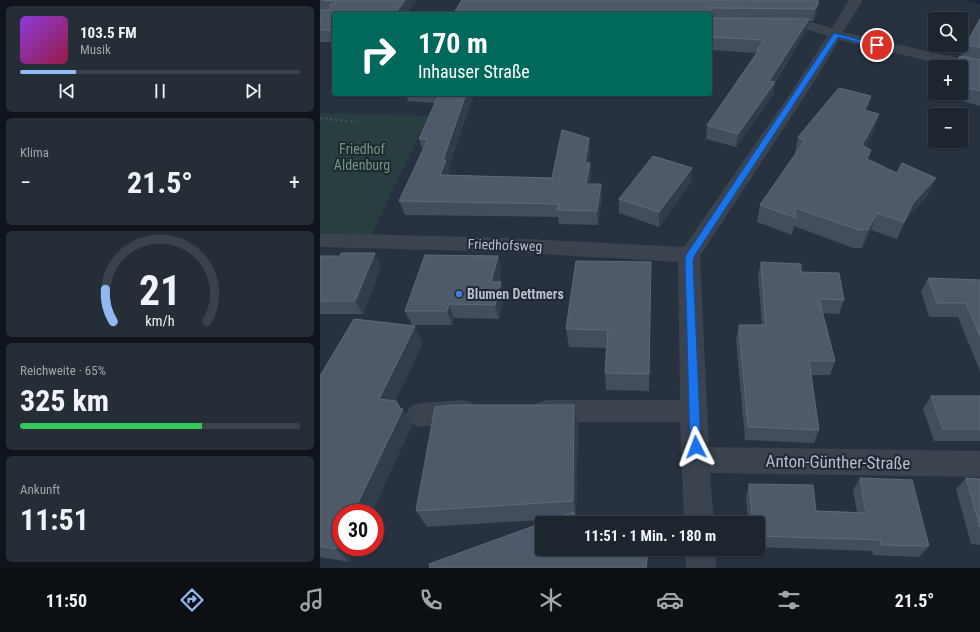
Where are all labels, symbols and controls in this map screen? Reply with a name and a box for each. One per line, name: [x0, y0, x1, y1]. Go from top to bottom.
map controls: [928, 12, 968, 148]
button: search: [928, 12, 968, 52]
text: 103.5 FM: [80, 24, 137, 42]
text: 170 m: [418, 27, 488, 60]
icon: right: [352, 28, 404, 80]
pin: [860, 28, 894, 62]
icon: arrive: [866, 34, 888, 56]
text: Musik: [80, 42, 111, 57]
button: +: [928, 60, 968, 100]
text: Inhauser Straße: [418, 61, 530, 82]
icon: previous: [56, 80, 78, 102]
icon: pause: [149, 80, 171, 102]
icon: next: [242, 80, 264, 102]
button: −: [928, 108, 968, 148]
park label: Friedhof Aldenburg: [334, 141, 390, 173]
text: Klima: [20, 145, 49, 160]
text: 21.5°: [127, 165, 193, 200]
text: −: [20, 170, 31, 195]
text: +: [289, 170, 300, 195]
street label: Friedhofsweg: [467, 236, 543, 254]
text: 21: [139, 266, 181, 315]
place label: Blumen Dettmers: [467, 286, 564, 302]
marker: Blumen Dettmers: [454, 289, 464, 299]
text: km/h: [145, 313, 175, 329]
text: Reichweite · 65%: [20, 363, 106, 378]
text: 325 km: [20, 383, 109, 418]
position arrow: [675, 426, 717, 468]
street label: Anton-Günther-Straße: [766, 451, 911, 473]
text: Ankunft: [20, 482, 60, 497]
text: 11:51: [20, 502, 89, 537]
speed limit sign: 30: [332, 504, 384, 556]
text: 11:51 · 1 Min. · 180 m: [584, 527, 716, 545]
icon: directions: [178, 586, 206, 614]
icon: music: [298, 586, 326, 614]
icon: phone: [417, 586, 445, 614]
icon: climate: [537, 586, 565, 614]
icon: car: [656, 586, 684, 614]
icon: filters: [775, 586, 803, 614]
text: 11:50: [46, 590, 87, 611]
text: 21.5°: [895, 590, 934, 611]

